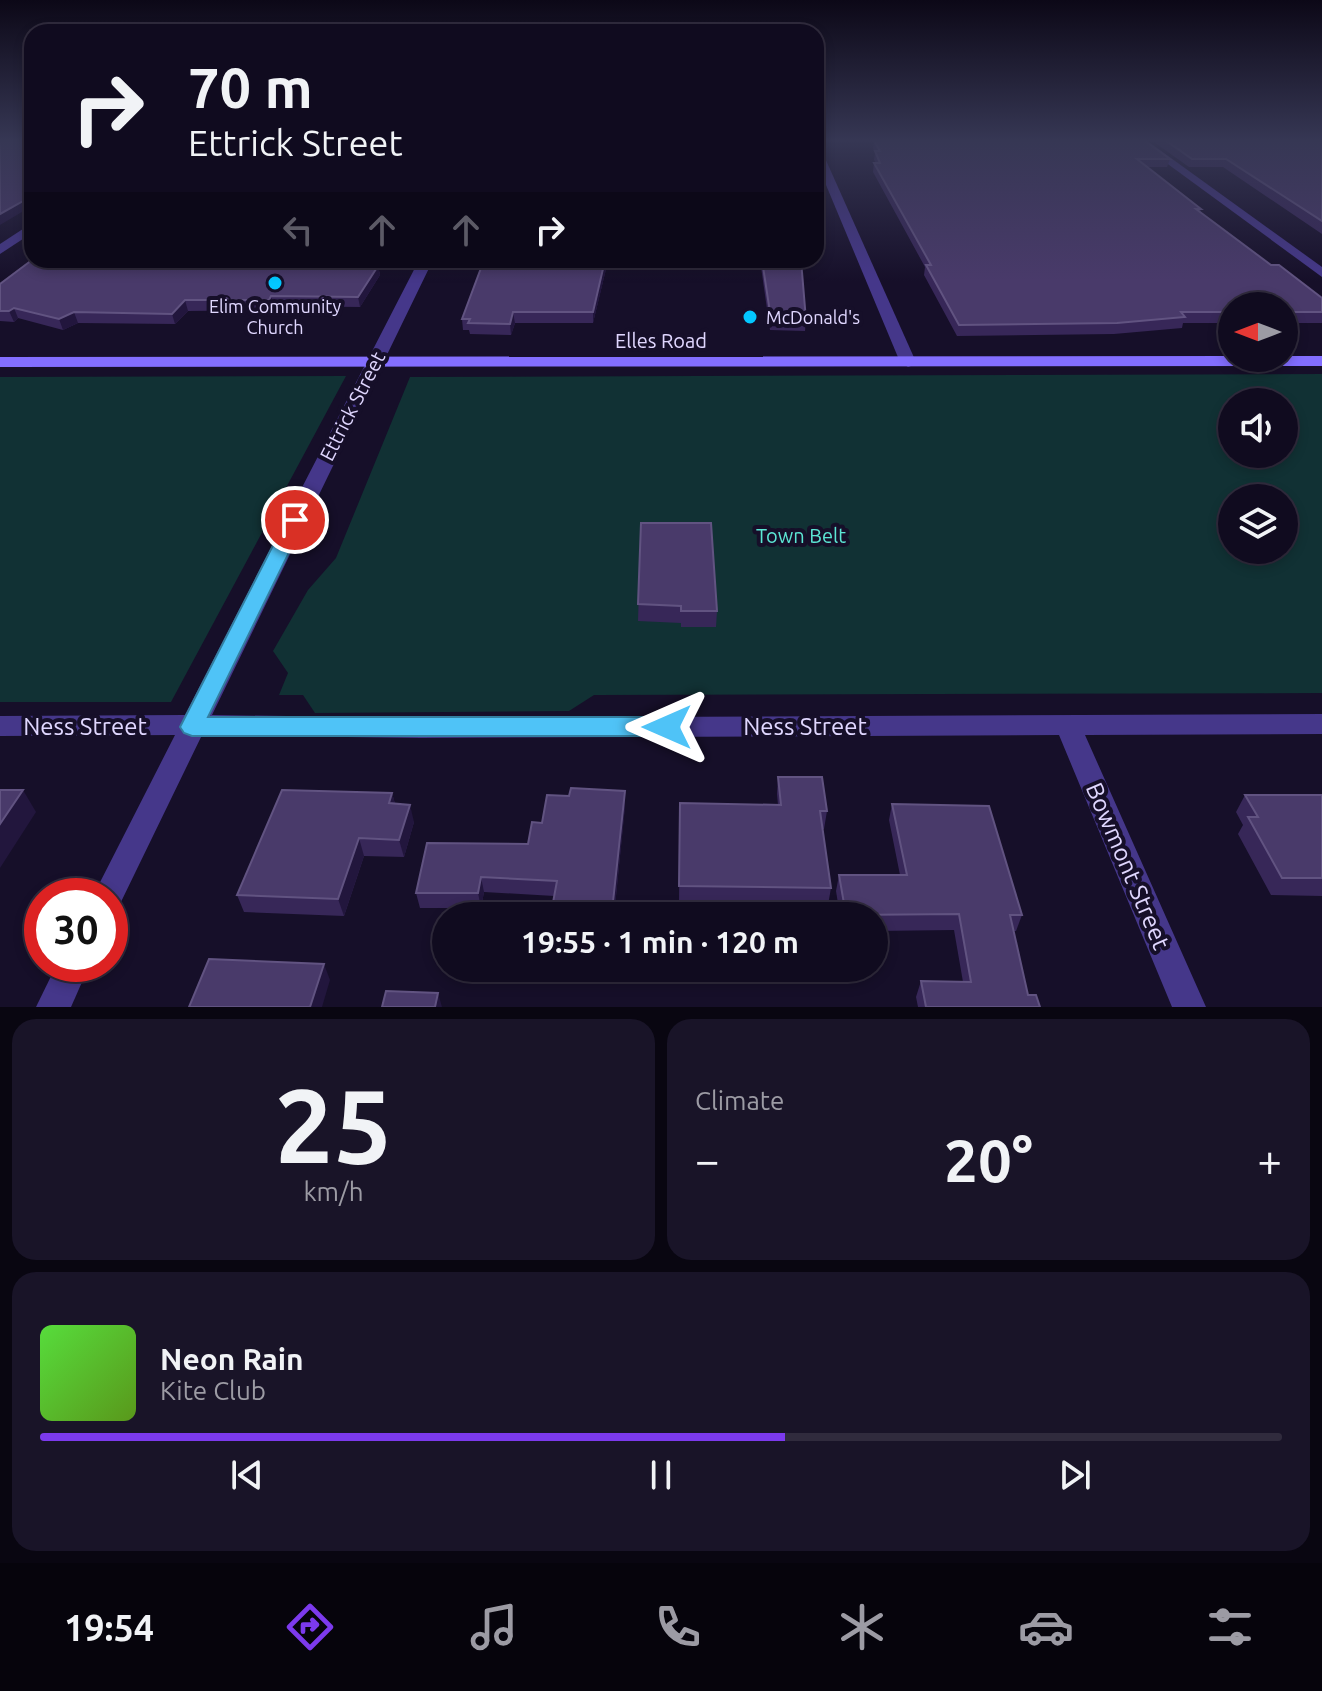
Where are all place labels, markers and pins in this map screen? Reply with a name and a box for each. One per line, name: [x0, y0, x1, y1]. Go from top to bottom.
marker: Elim Community Church: [266, 274, 284, 292]
place label: Elim Community Church: [209, 296, 341, 337]
place label: McDonald's: [766, 307, 860, 327]
marker: McDonald's: [741, 308, 759, 326]
pin: [261, 486, 329, 554]

